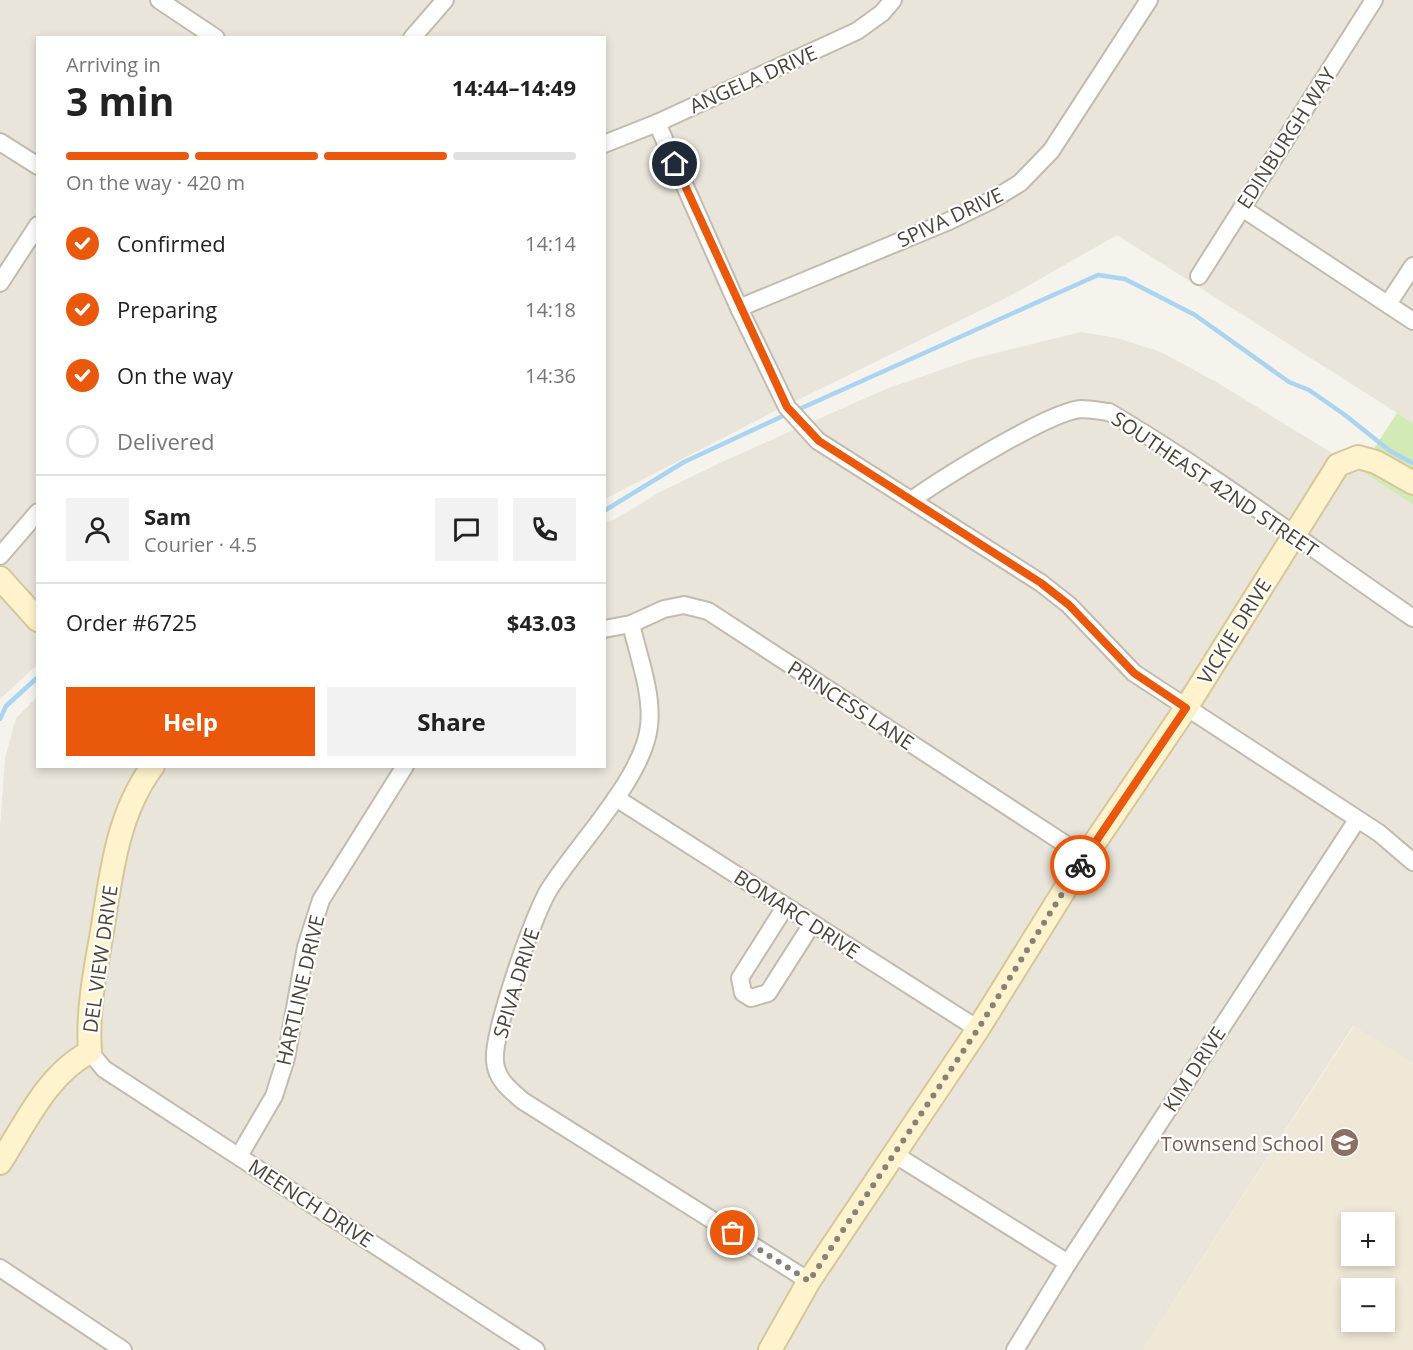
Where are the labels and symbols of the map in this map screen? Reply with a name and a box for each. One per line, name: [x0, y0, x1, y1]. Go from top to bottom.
street label: ANGELA DRIVE: [685, 39, 821, 119]
street label: EDINBURGH WAY: [1230, 62, 1342, 214]
pin: [649, 138, 700, 189]
street label: SPIVA DRIVE: [893, 181, 1007, 253]
street label: SOUTHEAST 42ND STREET: [1107, 405, 1323, 563]
street label: VICKIE DRIVE: [1191, 573, 1277, 689]
street label: PRINCESS LANE: [783, 654, 919, 756]
courier: [1050, 835, 1110, 895]
street label: BOMARC DRIVE: [729, 863, 865, 965]
street label: DEL VIEW DRIVE: [76, 883, 124, 1035]
street label: HARTLINE DRIVE: [270, 912, 330, 1068]
street label: SPIVA DRIVE: [486, 925, 546, 1041]
street label: KIM DRIVE: [1156, 1021, 1232, 1117]
school or university icon: Townsend School: [1329, 1127, 1361, 1159]
place label: Townsend School: [1161, 1130, 1324, 1157]
street label: MEENCH DRIVE: [244, 1153, 378, 1253]
pin: [707, 1207, 758, 1258]

